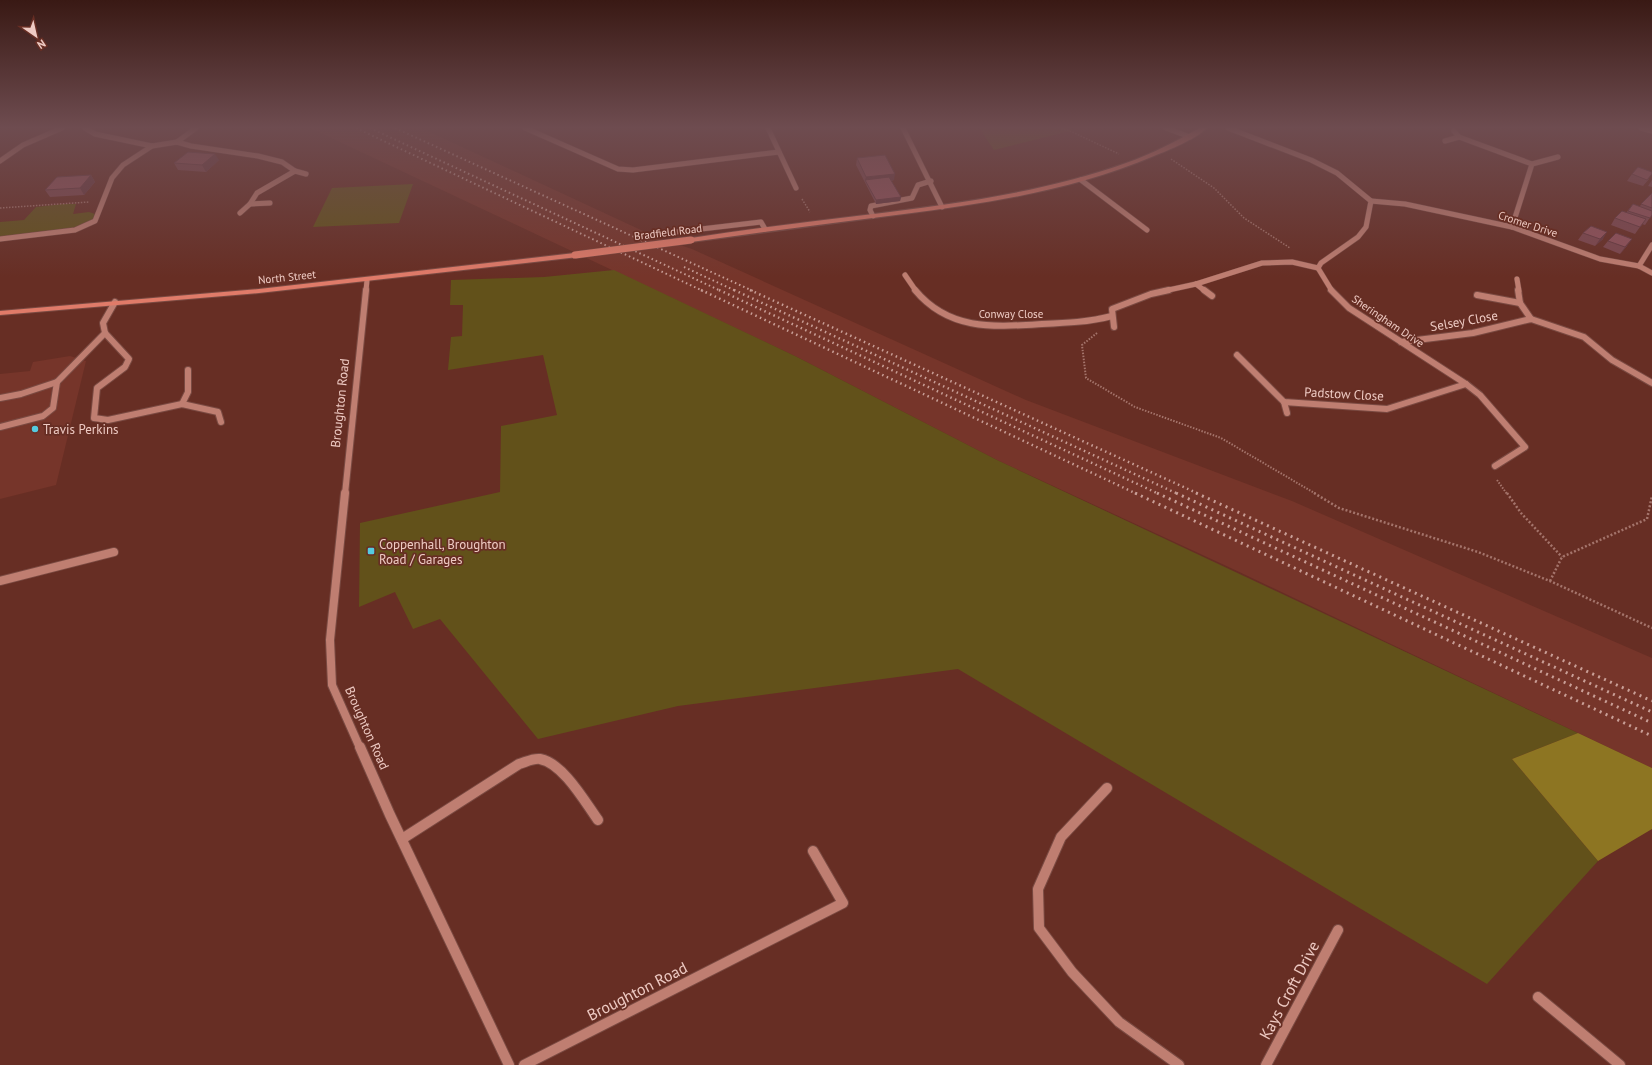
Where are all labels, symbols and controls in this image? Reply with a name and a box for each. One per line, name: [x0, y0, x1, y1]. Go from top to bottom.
north arrow: [16, 16, 56, 56]
text: N: [35, 36, 49, 52]
street label: Cromer Drive: [1497, 208, 1560, 240]
street label: Bradfield Road: [633, 221, 703, 243]
street label: North Street: [257, 267, 317, 287]
street label: Sheringham Drive: [1349, 292, 1427, 351]
street label: Conway Close: [979, 307, 1044, 321]
street label: Selsey Close: [1429, 307, 1499, 335]
street label: Broughton Road: [327, 358, 353, 448]
street label: Padstow Close: [1304, 383, 1384, 405]
place label: Travis Perkins: [43, 421, 119, 438]
marker: Travis Perkins: [30, 424, 40, 434]
place label: Coppenhall, Broughton Road / Garages: [379, 536, 506, 568]
marker: Coppenhall, Broughton Road / Garages: [366, 546, 376, 556]
street label: Broughton Road: [341, 684, 393, 772]
street label: Kays Croft Drive: [1255, 937, 1323, 1043]
street label: Broughton Road: [583, 957, 691, 1025]

